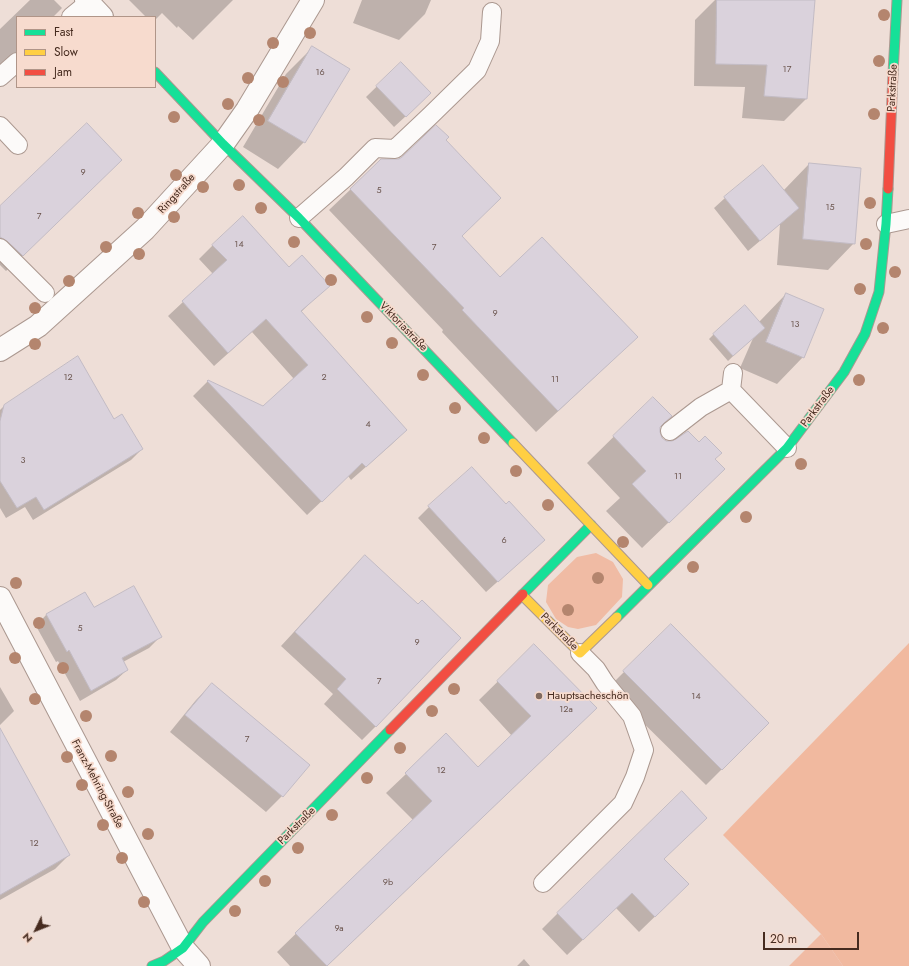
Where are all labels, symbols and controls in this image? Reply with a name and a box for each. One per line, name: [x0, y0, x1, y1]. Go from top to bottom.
legend: [16, 16, 156, 88]
text: Fast: [54, 23, 73, 41]
text: Slow: [54, 43, 78, 61]
text: Jam: [54, 63, 72, 81]
street label: Parkstraße: [885, 64, 901, 112]
house number: 17: [783, 65, 791, 75]
house number: 16: [315, 68, 325, 78]
house number: 9: [80, 168, 86, 178]
street label: Ringstraße: [156, 171, 198, 217]
house number: 5: [376, 186, 382, 196]
house number: 15: [825, 203, 835, 213]
house number: 7: [37, 212, 41, 222]
house number: 14: [234, 240, 244, 250]
house number: 7: [432, 243, 436, 253]
street label: Viktoriastraße: [376, 300, 430, 354]
house number: 9: [492, 309, 498, 319]
house number: 13: [791, 320, 799, 330]
house number: 12: [63, 373, 73, 383]
house number: 2: [321, 373, 327, 383]
house number: 11: [551, 375, 559, 385]
street label: Parkstraße: [798, 384, 838, 430]
house number: 4: [365, 420, 371, 430]
house number: 3: [21, 456, 25, 466]
house number: 11: [674, 472, 682, 482]
house number: 6: [501, 536, 507, 546]
street label: Parkstraße: [537, 610, 581, 654]
house number: 5: [77, 624, 83, 634]
house number: 9: [414, 638, 420, 648]
house number: 7: [377, 677, 381, 687]
place label: Hauptsacheschön: [547, 689, 629, 703]
marker: Hauptsacheschön: [534, 691, 544, 701]
house number: 14: [691, 692, 701, 702]
house number: 12a: [559, 705, 573, 715]
house number: 7: [245, 735, 249, 745]
street label: Franz-Mehring-Straße: [68, 737, 126, 831]
house number: 12: [436, 766, 446, 776]
street label: Parkstraße: [275, 804, 319, 848]
house number: 12: [29, 839, 39, 849]
house number: 9b: [383, 878, 393, 888]
north arrow: [16, 910, 56, 950]
house number: 9a: [334, 924, 344, 934]
scale bar: [765, 924, 861, 950]
text: N: [18, 930, 36, 947]
text: 20 m: [770, 930, 797, 948]

